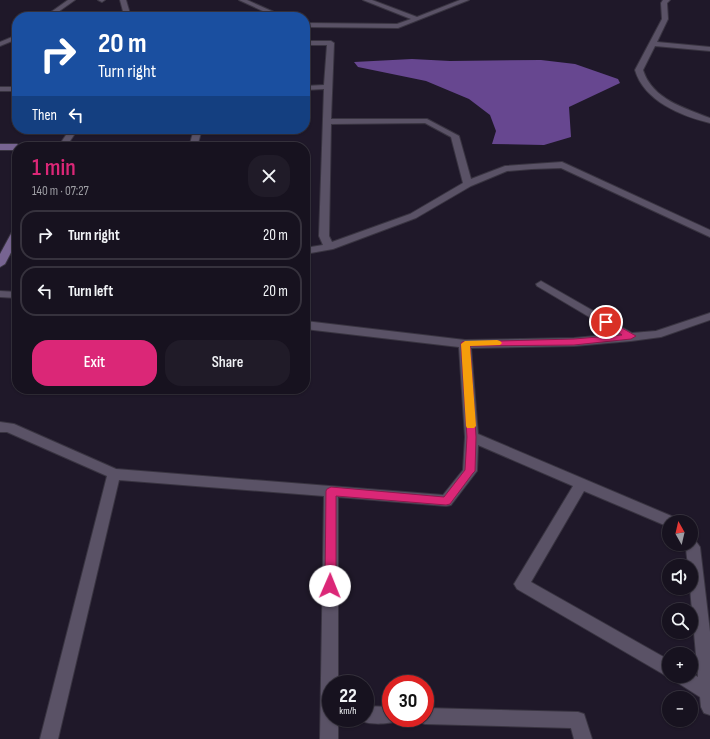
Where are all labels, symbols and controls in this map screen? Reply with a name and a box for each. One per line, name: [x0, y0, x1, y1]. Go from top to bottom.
text: 20 m: [98, 27, 147, 60]
icon: right: [32, 28, 84, 80]
text: Turn right: [98, 61, 156, 82]
icon: left: [65, 104, 87, 126]
text: Then: [32, 106, 57, 125]
text: 1 min: [32, 153, 76, 182]
button: close: [248, 155, 290, 197]
text: 140 m · 07:27: [32, 183, 89, 199]
icon: right: [34, 224, 56, 246]
text: Turn right: [68, 226, 120, 245]
text: 20 m: [263, 226, 288, 245]
icon: left: [34, 280, 56, 302]
text: Turn left: [68, 282, 113, 301]
text: 20 m: [263, 282, 288, 301]
pin: [589, 305, 623, 339]
icon: arrive: [595, 311, 617, 333]
button: Exit: [32, 340, 157, 386]
button: Share: [165, 340, 290, 386]
north arrow: [662, 515, 698, 551]
map controls: [662, 515, 698, 727]
button: sound: [662, 559, 698, 595]
position arrow: [309, 565, 351, 607]
button: search: [662, 603, 698, 639]
button: +: [662, 647, 698, 683]
speed limit sign: 30: [382, 675, 434, 727]
text: 22: [339, 684, 357, 708]
button: −: [662, 691, 698, 727]
text: km/h: [339, 705, 357, 717]

